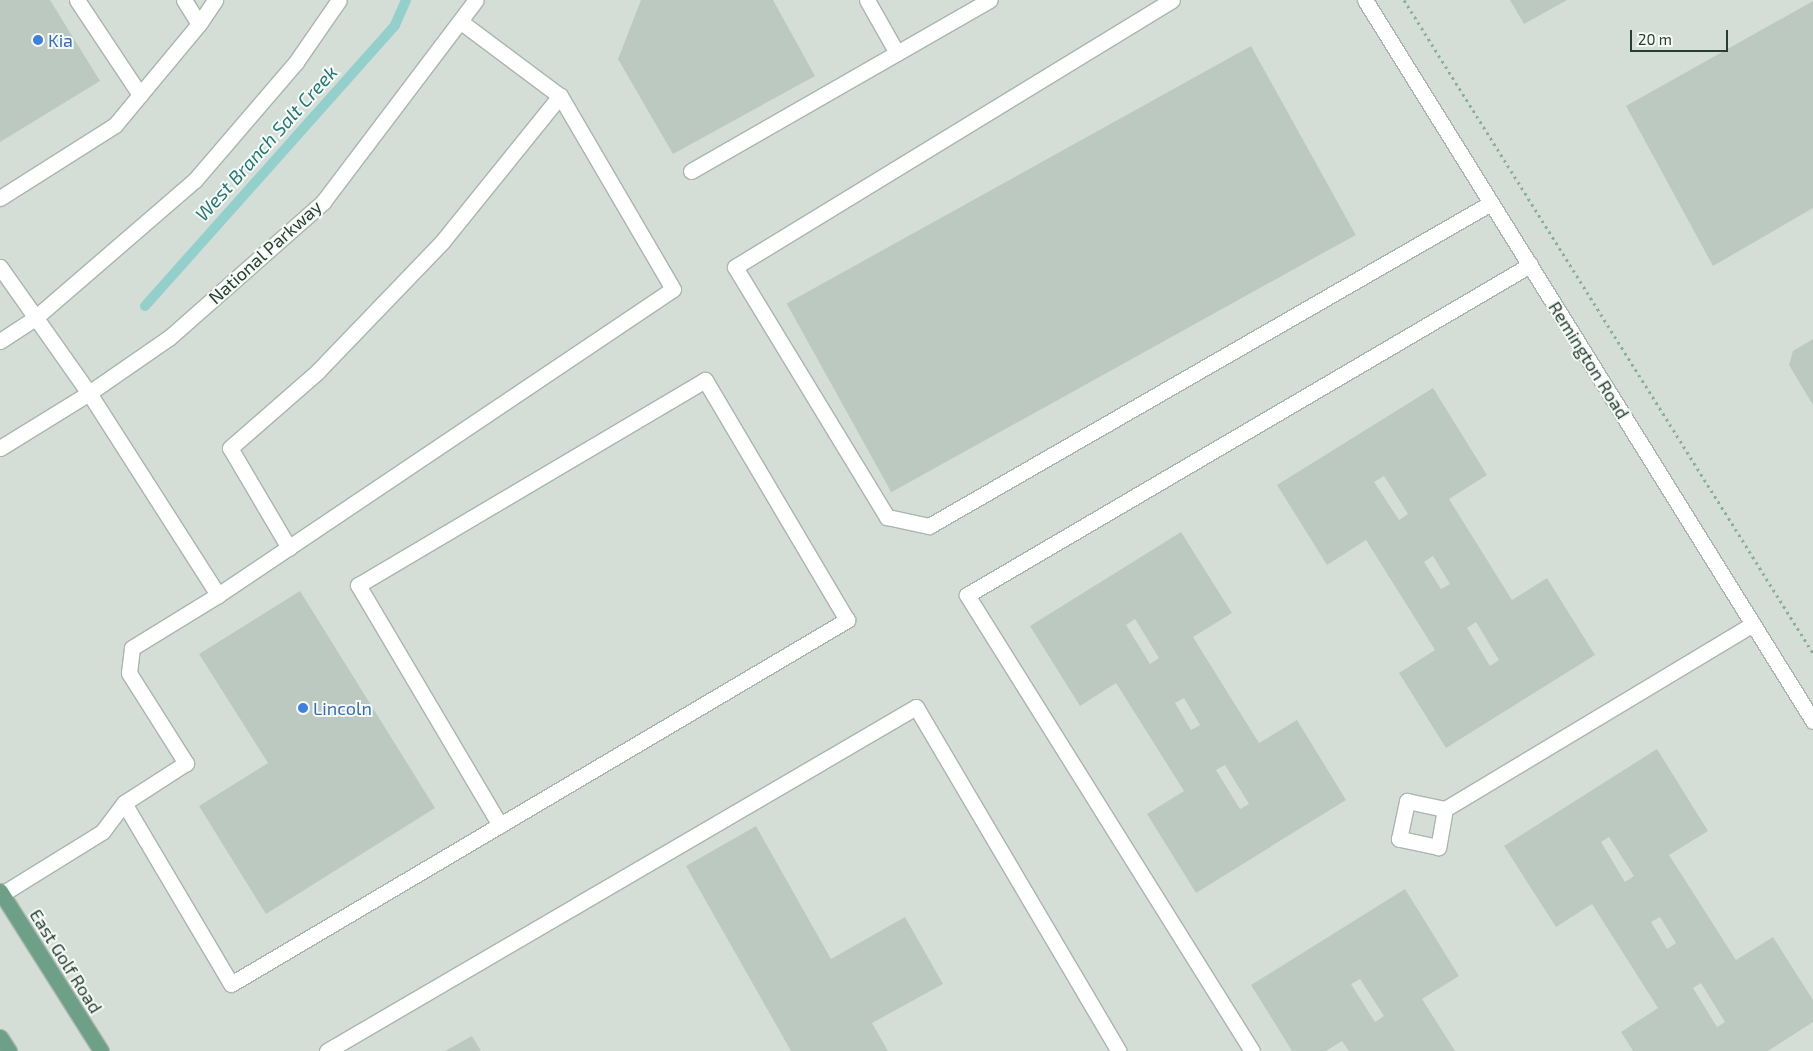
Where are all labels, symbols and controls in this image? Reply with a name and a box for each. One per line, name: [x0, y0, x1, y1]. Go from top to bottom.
scale bar: [1633, 20, 1730, 52]
place label: Kia: [48, 29, 73, 51]
text: 20 m: [1638, 30, 1672, 48]
marker: Kia: [32, 34, 44, 46]
water label: West Branch Salt Creek: [190, 61, 342, 225]
street label: National Parkway: [204, 196, 326, 308]
street label: Remington Road: [1544, 297, 1634, 423]
place label: Lincoln: [313, 697, 372, 719]
marker: Lincoln: [297, 702, 309, 714]
street label: East Golf Road: [25, 905, 107, 1017]

